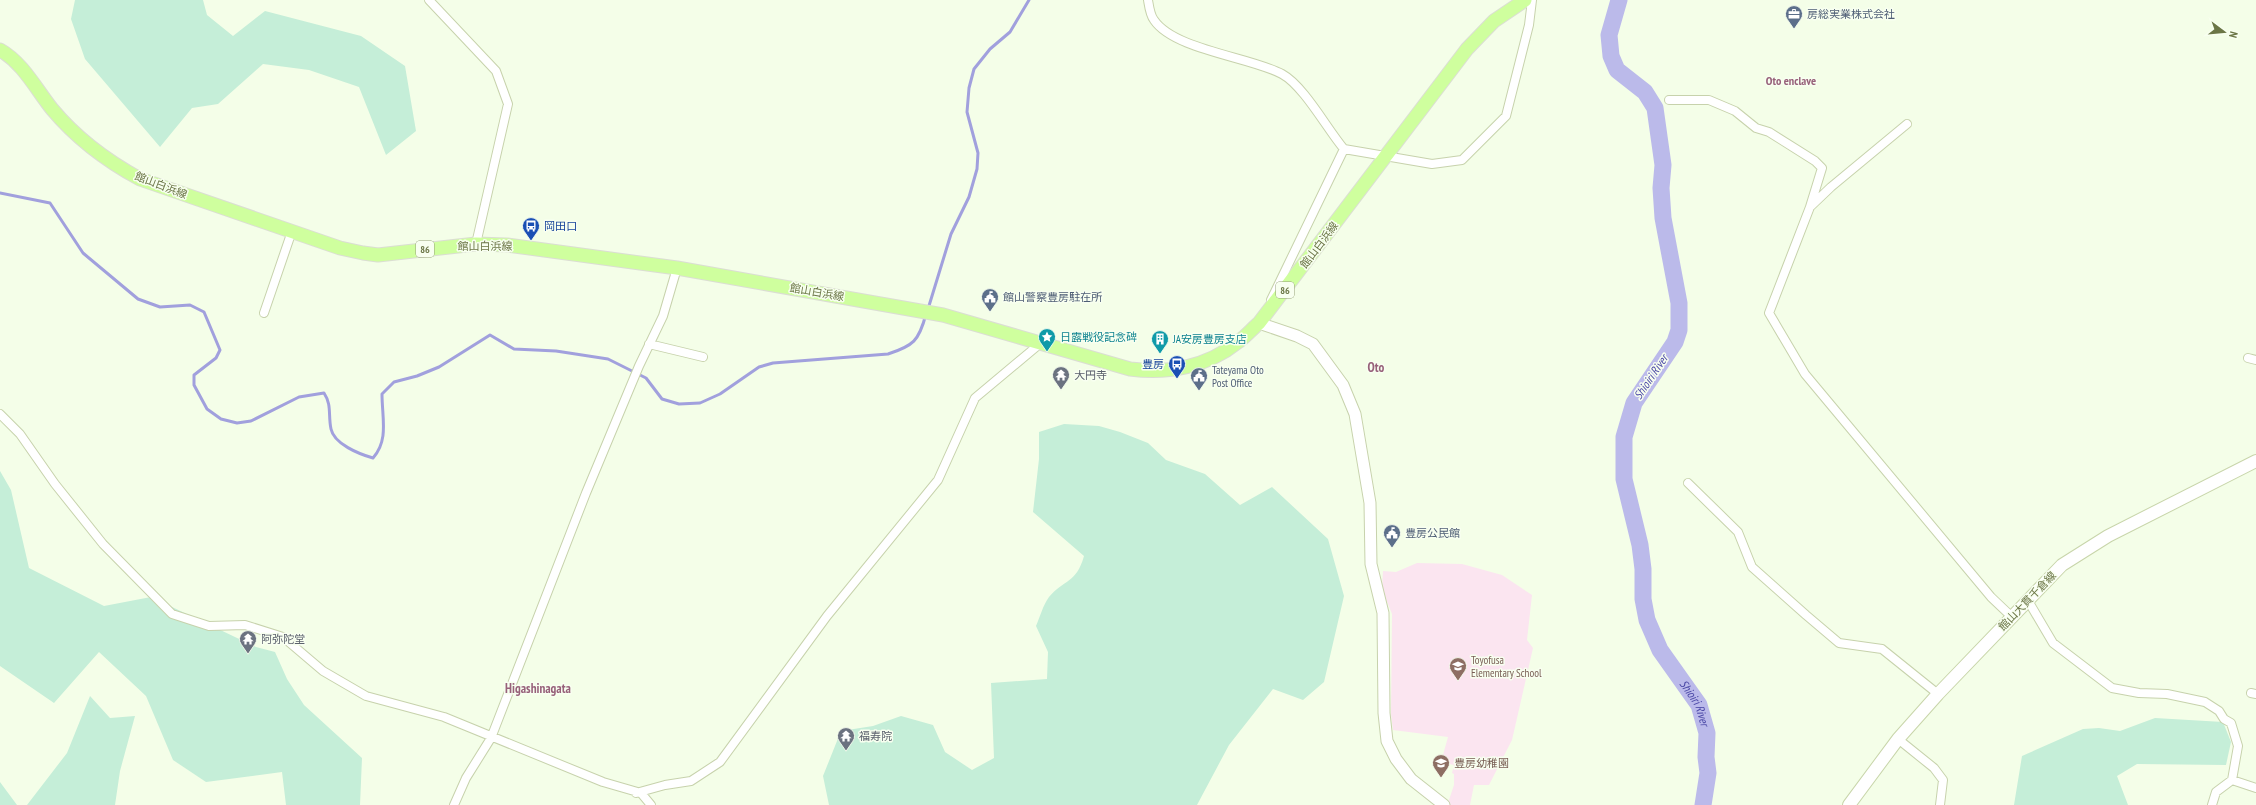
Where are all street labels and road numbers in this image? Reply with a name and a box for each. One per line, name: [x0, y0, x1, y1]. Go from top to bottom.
street label: 館山白浜線: [133, 169, 189, 201]
street label: 館山白浜線: [1297, 219, 1341, 271]
street label: 館山白浜線: [458, 239, 513, 253]
road number: 86: [416, 241, 434, 257]
street label: 館山白浜線: [789, 280, 845, 304]
road number: 86: [1276, 282, 1294, 298]
street label: 館山大貫千倉線: [1995, 568, 2059, 634]

